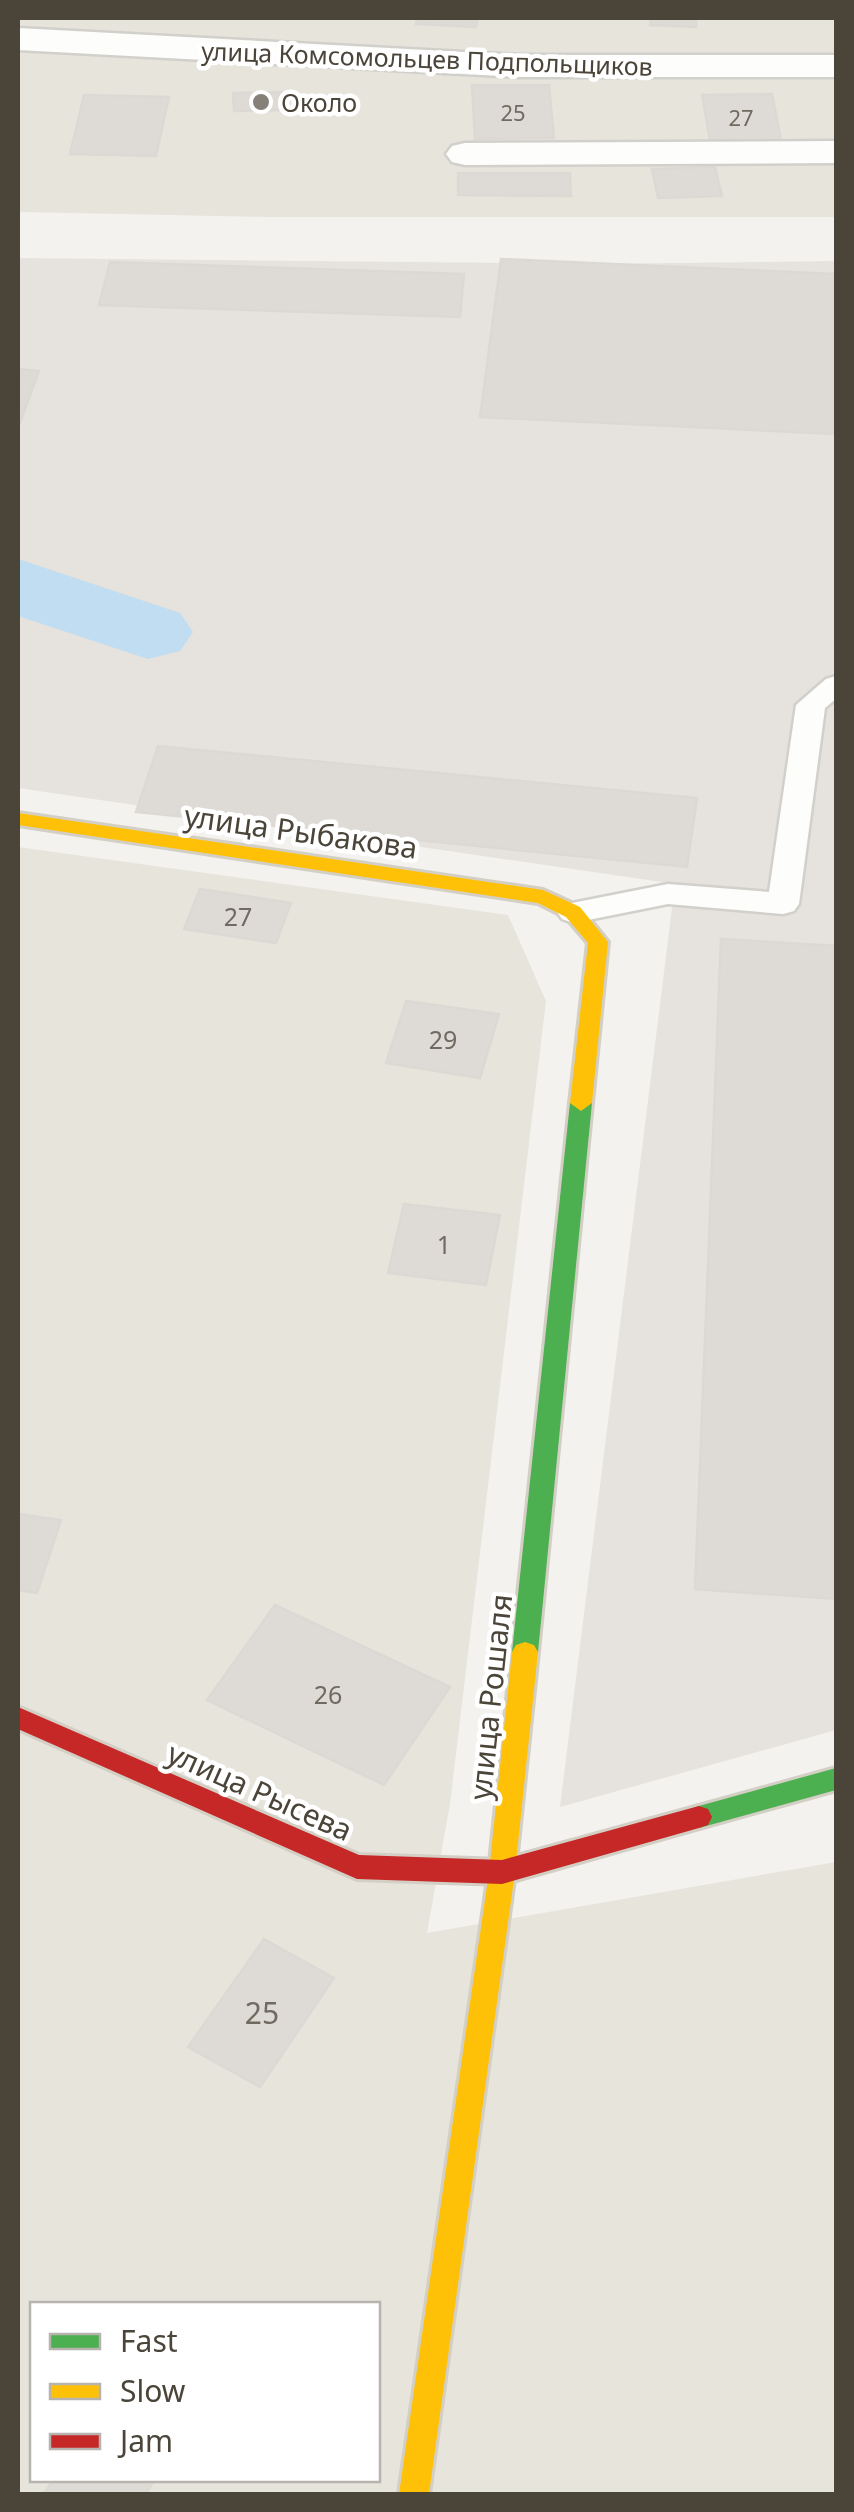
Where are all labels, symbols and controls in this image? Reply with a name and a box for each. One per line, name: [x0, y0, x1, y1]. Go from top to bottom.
street label: улица Комсомольцев Подпольщиков: [201, 33, 653, 83]
place label: Около: [281, 85, 357, 119]
marker: Около: [250, 91, 272, 113]
house number: 25: [500, 97, 526, 127]
house number: 27: [728, 102, 754, 132]
street label: улица Рыбакова: [182, 794, 420, 868]
house number: 27: [224, 899, 252, 933]
house number: 29: [429, 1022, 457, 1056]
house number: 1: [437, 1227, 451, 1261]
street label: улица Рошаля: [459, 1592, 521, 1802]
house number: 26: [314, 1677, 342, 1711]
street label: улица Рысева: [161, 1732, 359, 1850]
house number: 25: [245, 1992, 279, 2033]
legend: [30, 2302, 380, 2482]
text: Fast: [120, 2320, 178, 2361]
text: Slow: [120, 2370, 186, 2411]
text: Jam: [117, 2420, 173, 2461]

